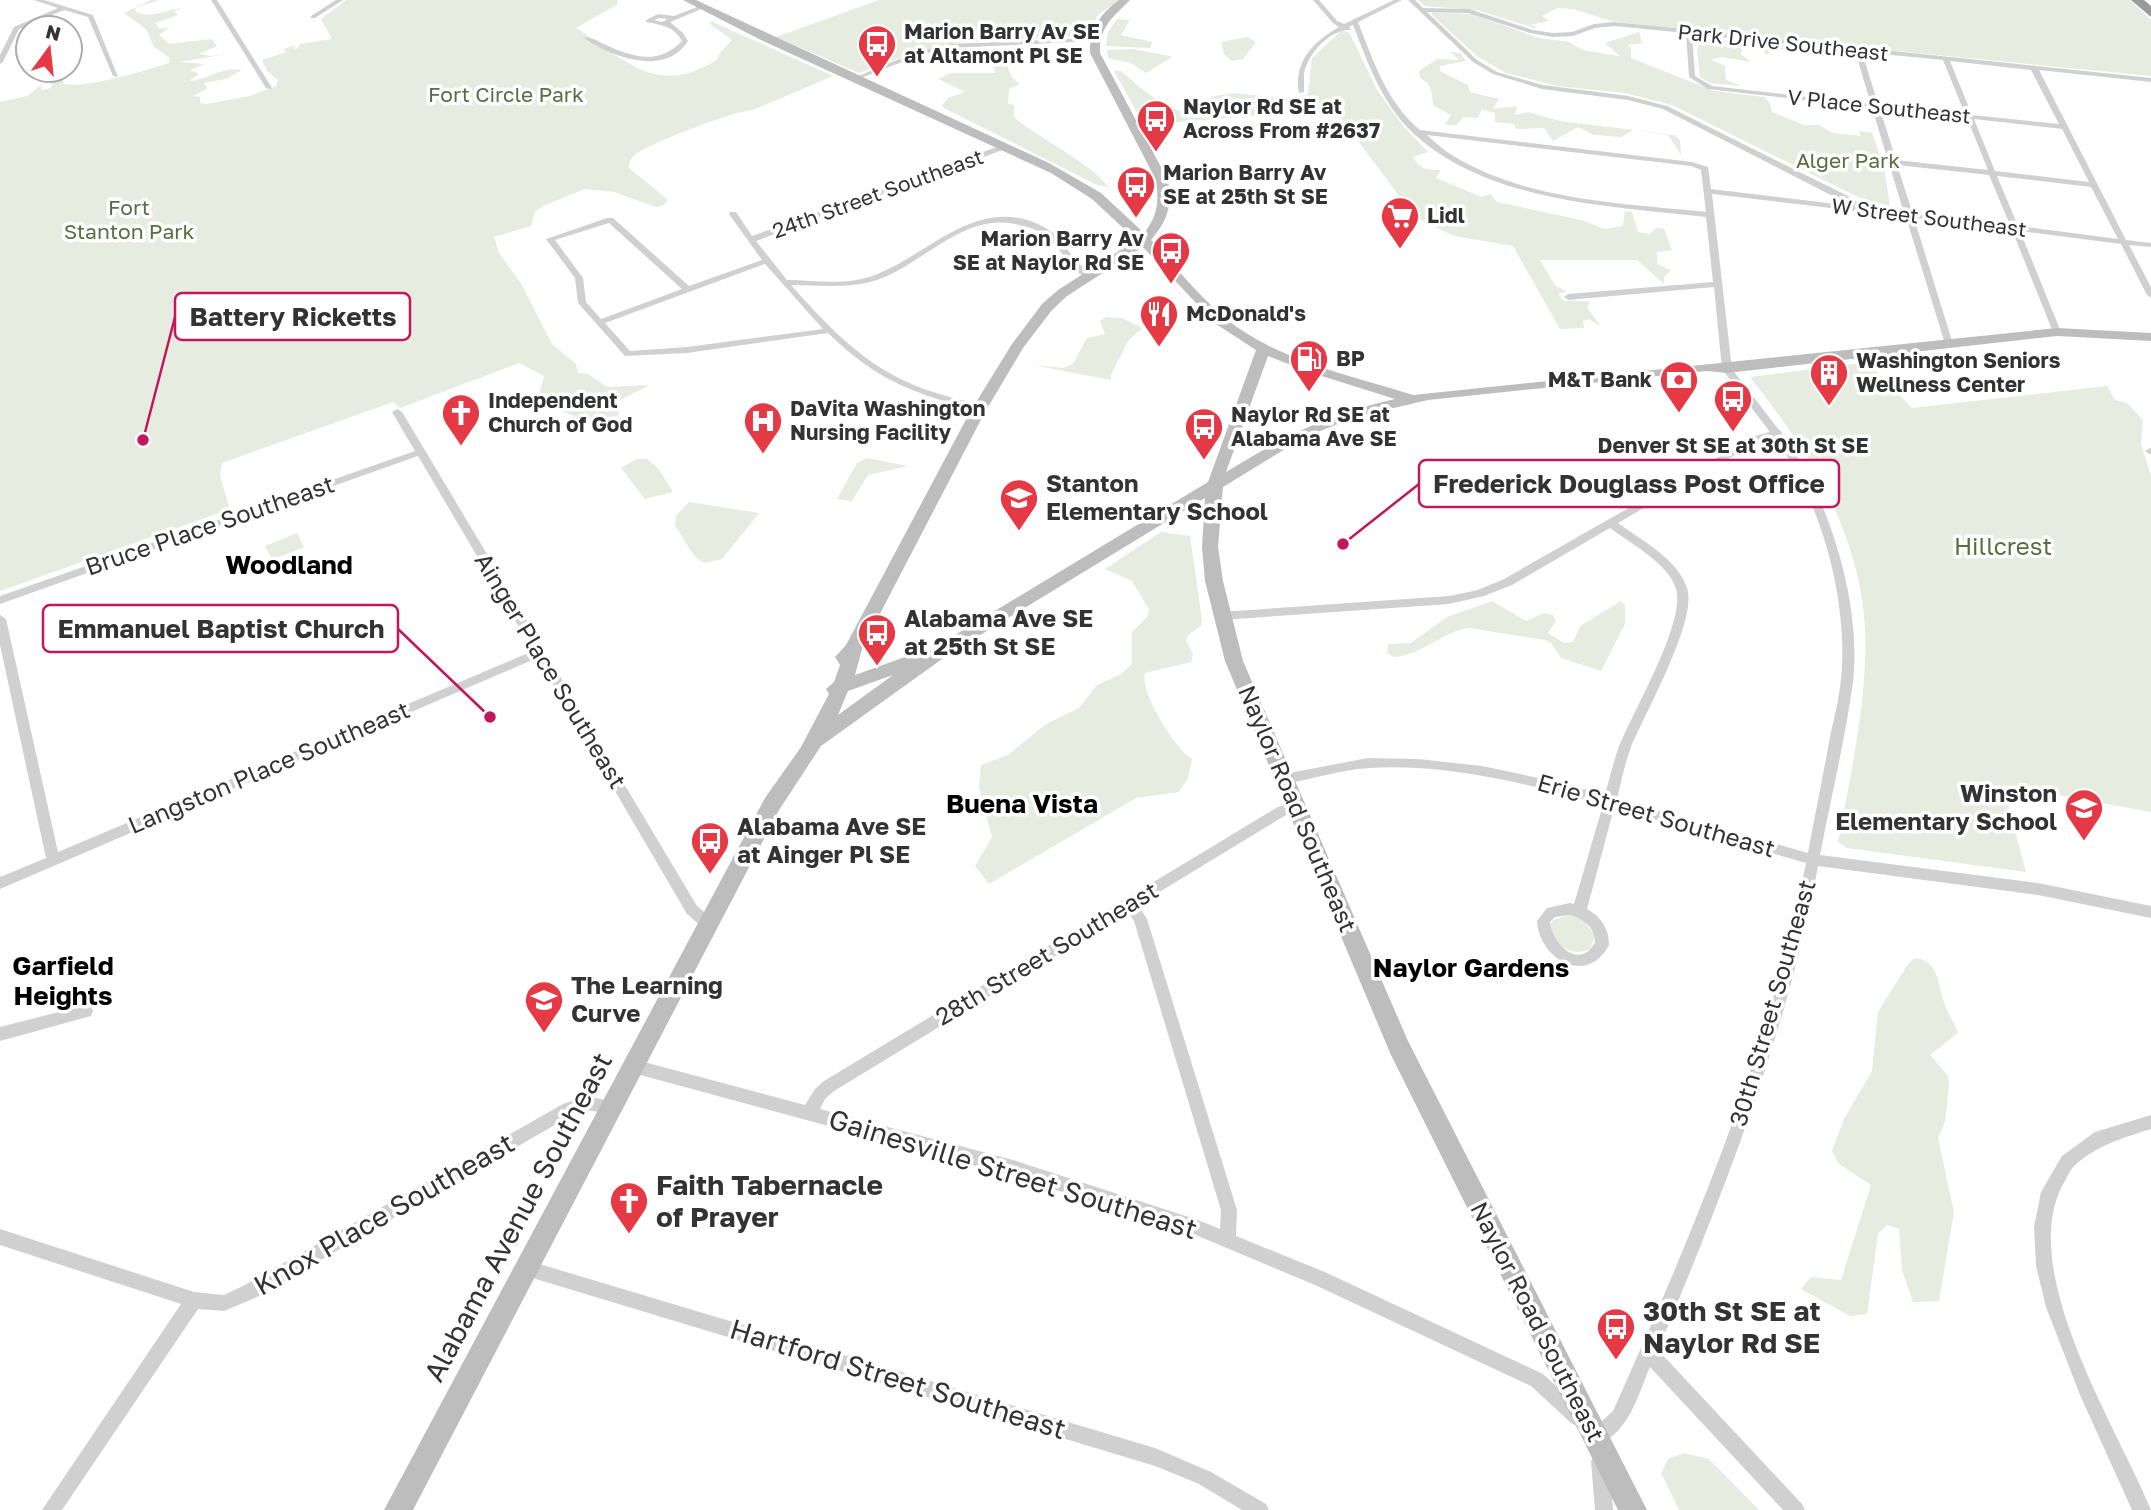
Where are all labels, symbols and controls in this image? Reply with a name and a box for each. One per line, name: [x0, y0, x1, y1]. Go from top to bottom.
north arrow: [14, 14, 84, 84]
place label: Marion Barry Av SE at Altamont Pl SE: [904, 18, 1100, 68]
street label: Park Drive Southeast: [1677, 18, 1890, 66]
text: N: [44, 19, 63, 45]
bus stop icon: Marion Barry Av SE at Altamont Pl SE: [856, 23, 898, 78]
park label: Fort Circle Park: [428, 81, 584, 107]
street label: V Place Southeast: [1786, 83, 1972, 129]
place label: Naylor Rd SE at Across From #2637: [1183, 93, 1380, 143]
bus stop icon: Naylor Rd SE at Across From #2637: [1135, 98, 1177, 153]
street label: 24th Street Southeast: [769, 143, 987, 243]
park label: Alger Park: [1796, 147, 1900, 173]
place label: Marion Barry Av SE at 25th St SE: [1163, 159, 1328, 209]
bus stop icon: Marion Barry Av SE at 25th St SE: [1115, 164, 1157, 219]
street label: W Street Southeast: [1830, 192, 2028, 242]
park label: Fort Stanton Park: [64, 194, 194, 244]
supermarket icon: Lidl: [1379, 195, 1421, 250]
place label: Lidl: [1427, 202, 1465, 228]
place label: Marion Barry Av SE at Naylor Rd SE: [953, 225, 1144, 275]
bus stop icon: Marion Barry Av SE at Naylor Rd SE: [1150, 230, 1192, 285]
callout: Battery Ricketts: [175, 293, 410, 340]
restaurant icon: McDonald's: [1138, 293, 1180, 348]
place label: McDonald's: [1186, 300, 1306, 326]
text: Battery Ricketts: [189, 301, 397, 332]
fuel station icon: BP: [1288, 338, 1330, 393]
place label: BP: [1336, 345, 1365, 371]
place label: Washington Seniors Wellness Center: [1856, 347, 2061, 397]
building icon: Washington Seniors Wellness Center: [1808, 352, 1850, 407]
bank icon: M&T Bank: [1658, 359, 1700, 414]
place label: M&T Bank: [1548, 366, 1652, 392]
bus stop icon: Denver St SE at 30th St SE: [1712, 378, 1754, 433]
place label: Independent Church of God: [488, 387, 632, 437]
church icon: Independent Church of God: [440, 392, 482, 447]
place label: DaVita Washington Nursing Facility: [790, 395, 985, 445]
hospital icon: DaVita Washington Nursing Facility: [742, 400, 784, 455]
place label: Naylor Rd SE at Alabama Ave SE: [1231, 401, 1397, 451]
bus stop icon: Naylor Rd SE at Alabama Ave SE: [1183, 406, 1225, 461]
place label: Denver St SE at 30th St SE: [1597, 432, 1869, 458]
callout: Frederick Douglass Post Office: [1419, 460, 1839, 507]
street label: Bruce Place Southeast: [81, 468, 338, 581]
place label: Stanton Elementary School: [1046, 468, 1268, 525]
text: Frederick Douglass Post Office: [1433, 468, 1825, 499]
school or university icon: Stanton Elementary School: [998, 477, 1040, 532]
park label: Hillcrest: [1954, 531, 2052, 560]
street label: Ainger Place Southeast: [469, 547, 633, 793]
district label: Woodland: [225, 549, 353, 580]
place label: Alabama Ave SE at 25th St SE: [904, 603, 1093, 660]
callout: Emmanuel Baptist Church: [43, 605, 398, 652]
bus stop icon: Alabama Ave SE at 25th St SE: [856, 612, 898, 667]
text: Emmanuel Baptist Church: [58, 613, 384, 644]
street label: Naylor Road Southeast: [1233, 681, 1364, 936]
street label: Langston Place Southeast: [123, 694, 413, 839]
street label: Erie Street Southeast: [1534, 767, 1779, 862]
place label: Winston Elementary School: [1835, 778, 2057, 835]
school or university icon: Winston Elementary School: [2063, 787, 2105, 842]
district label: Buena Vista: [946, 788, 1098, 819]
place label: Alabama Ave SE at Ainger Pl SE: [737, 811, 926, 868]
bus stop icon: Alabama Ave SE at Ainger Pl SE: [689, 820, 731, 875]
street label: 28th Street Southeast: [930, 875, 1163, 1031]
street label: 30th Street Southeast: [1723, 876, 1821, 1129]
district label: Garfield Heights: [12, 950, 114, 1011]
district label: Naylor Gardens: [1373, 952, 1569, 983]
place label: The Learning Curve: [571, 970, 723, 1027]
school or university icon: The Learning Curve: [523, 979, 565, 1034]
street label: Alabama Avenue Southeast: [417, 1047, 618, 1387]
street label: Gainesville Street Southeast: [825, 1102, 1201, 1245]
street label: Knox Place Southeast: [248, 1126, 520, 1302]
place label: Faith Tabernacle of Prayer: [656, 1168, 883, 1233]
church icon: Faith Tabernacle of Prayer: [608, 1180, 650, 1235]
street label: Naylor Road Southeast: [1465, 1197, 1611, 1446]
place label: 30th St SE at Naylor Rd SE: [1643, 1294, 1821, 1359]
bus stop icon: 30th St SE at Naylor Rd SE: [1595, 1306, 1637, 1361]
street label: Hartford Street Southeast: [726, 1312, 1070, 1445]

